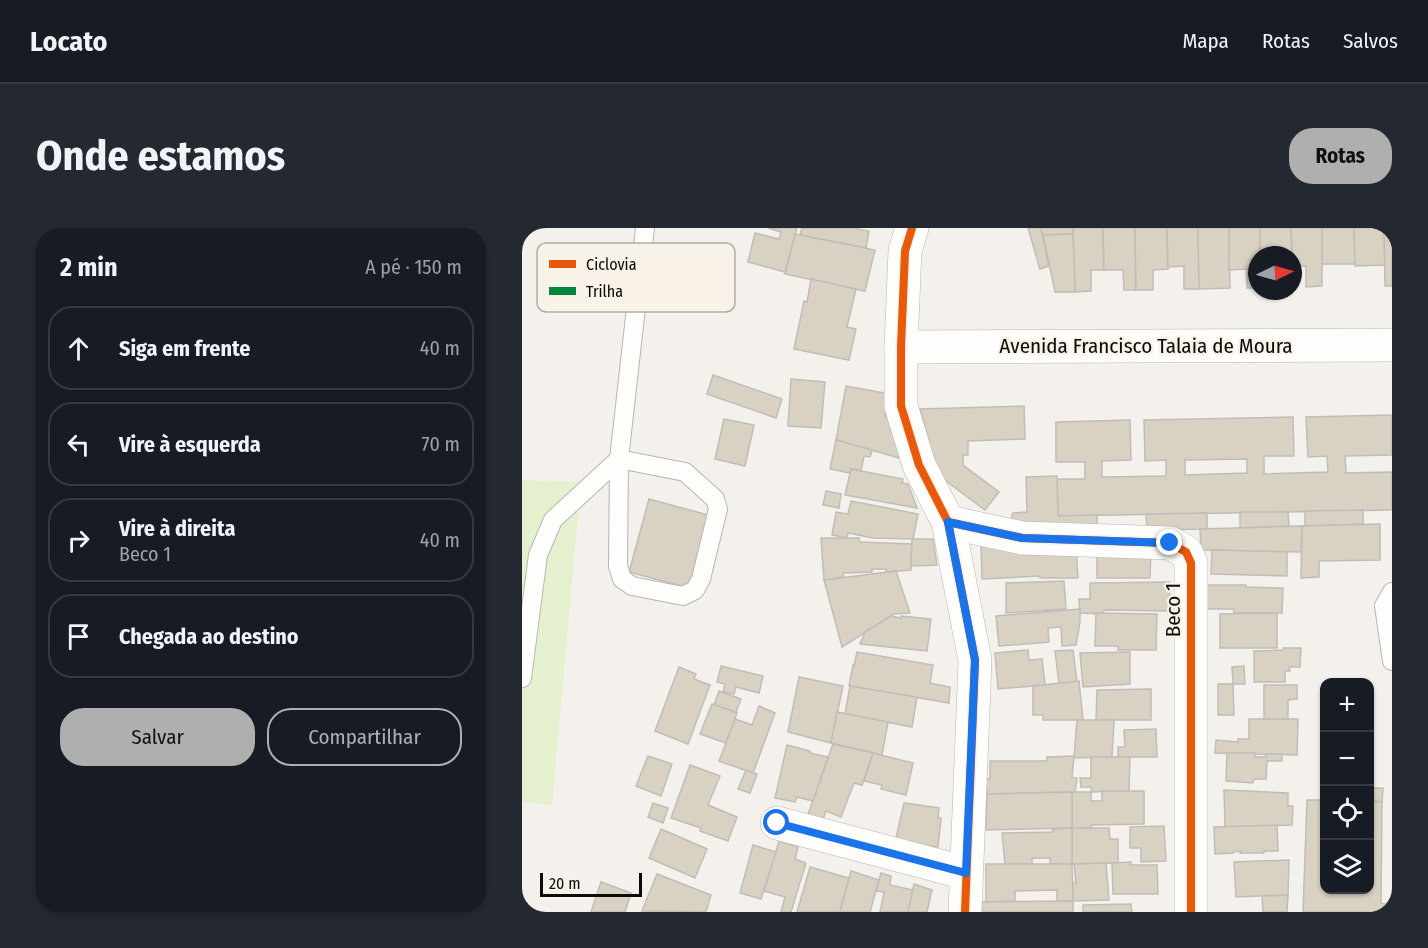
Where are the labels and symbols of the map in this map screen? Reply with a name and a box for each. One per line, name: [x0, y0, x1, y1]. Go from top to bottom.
legend: [537, 243, 735, 312]
north arrow: [1248, 246, 1302, 300]
text: Ciclovia: [586, 255, 637, 274]
text: Trilha: [586, 282, 623, 301]
street label: Avenida Francisco Talaia de Moura: [999, 333, 1293, 359]
route end: [1156, 529, 1182, 555]
street label: Beco 1: [1160, 583, 1186, 637]
route start: [763, 809, 789, 835]
scale bar: [540, 870, 642, 898]

